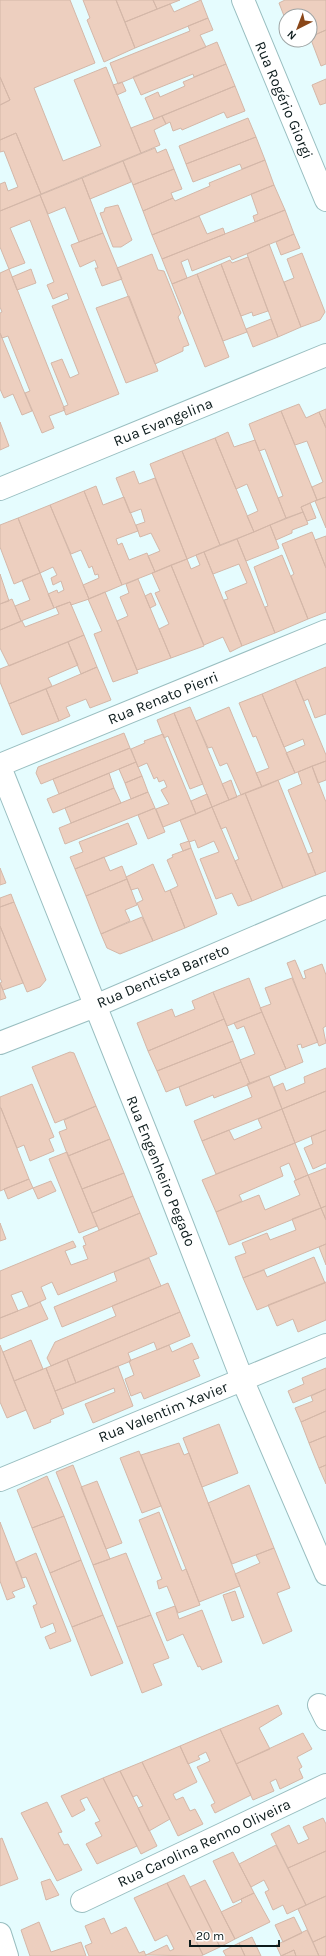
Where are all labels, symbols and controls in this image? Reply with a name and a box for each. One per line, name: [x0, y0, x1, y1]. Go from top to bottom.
north arrow: [278, 8, 318, 48]
text: N: [284, 28, 299, 43]
street label: Rua Rogério Giorgi: [251, 39, 317, 161]
street label: Rua Evangelina: [111, 394, 215, 450]
street label: Rua Renato Pierri: [105, 668, 221, 728]
street label: Rua Dentista Barreto: [94, 940, 232, 1012]
street label: Rua Engenheiro Pegado: [122, 1093, 200, 1249]
street label: Rua Valentim Xavier: [96, 1378, 231, 1446]
street label: Rua Carolina Renno Oliveira: [114, 1795, 294, 1891]
scale bar: [190, 1922, 279, 1948]
text: 20 m: [196, 1929, 224, 1943]

